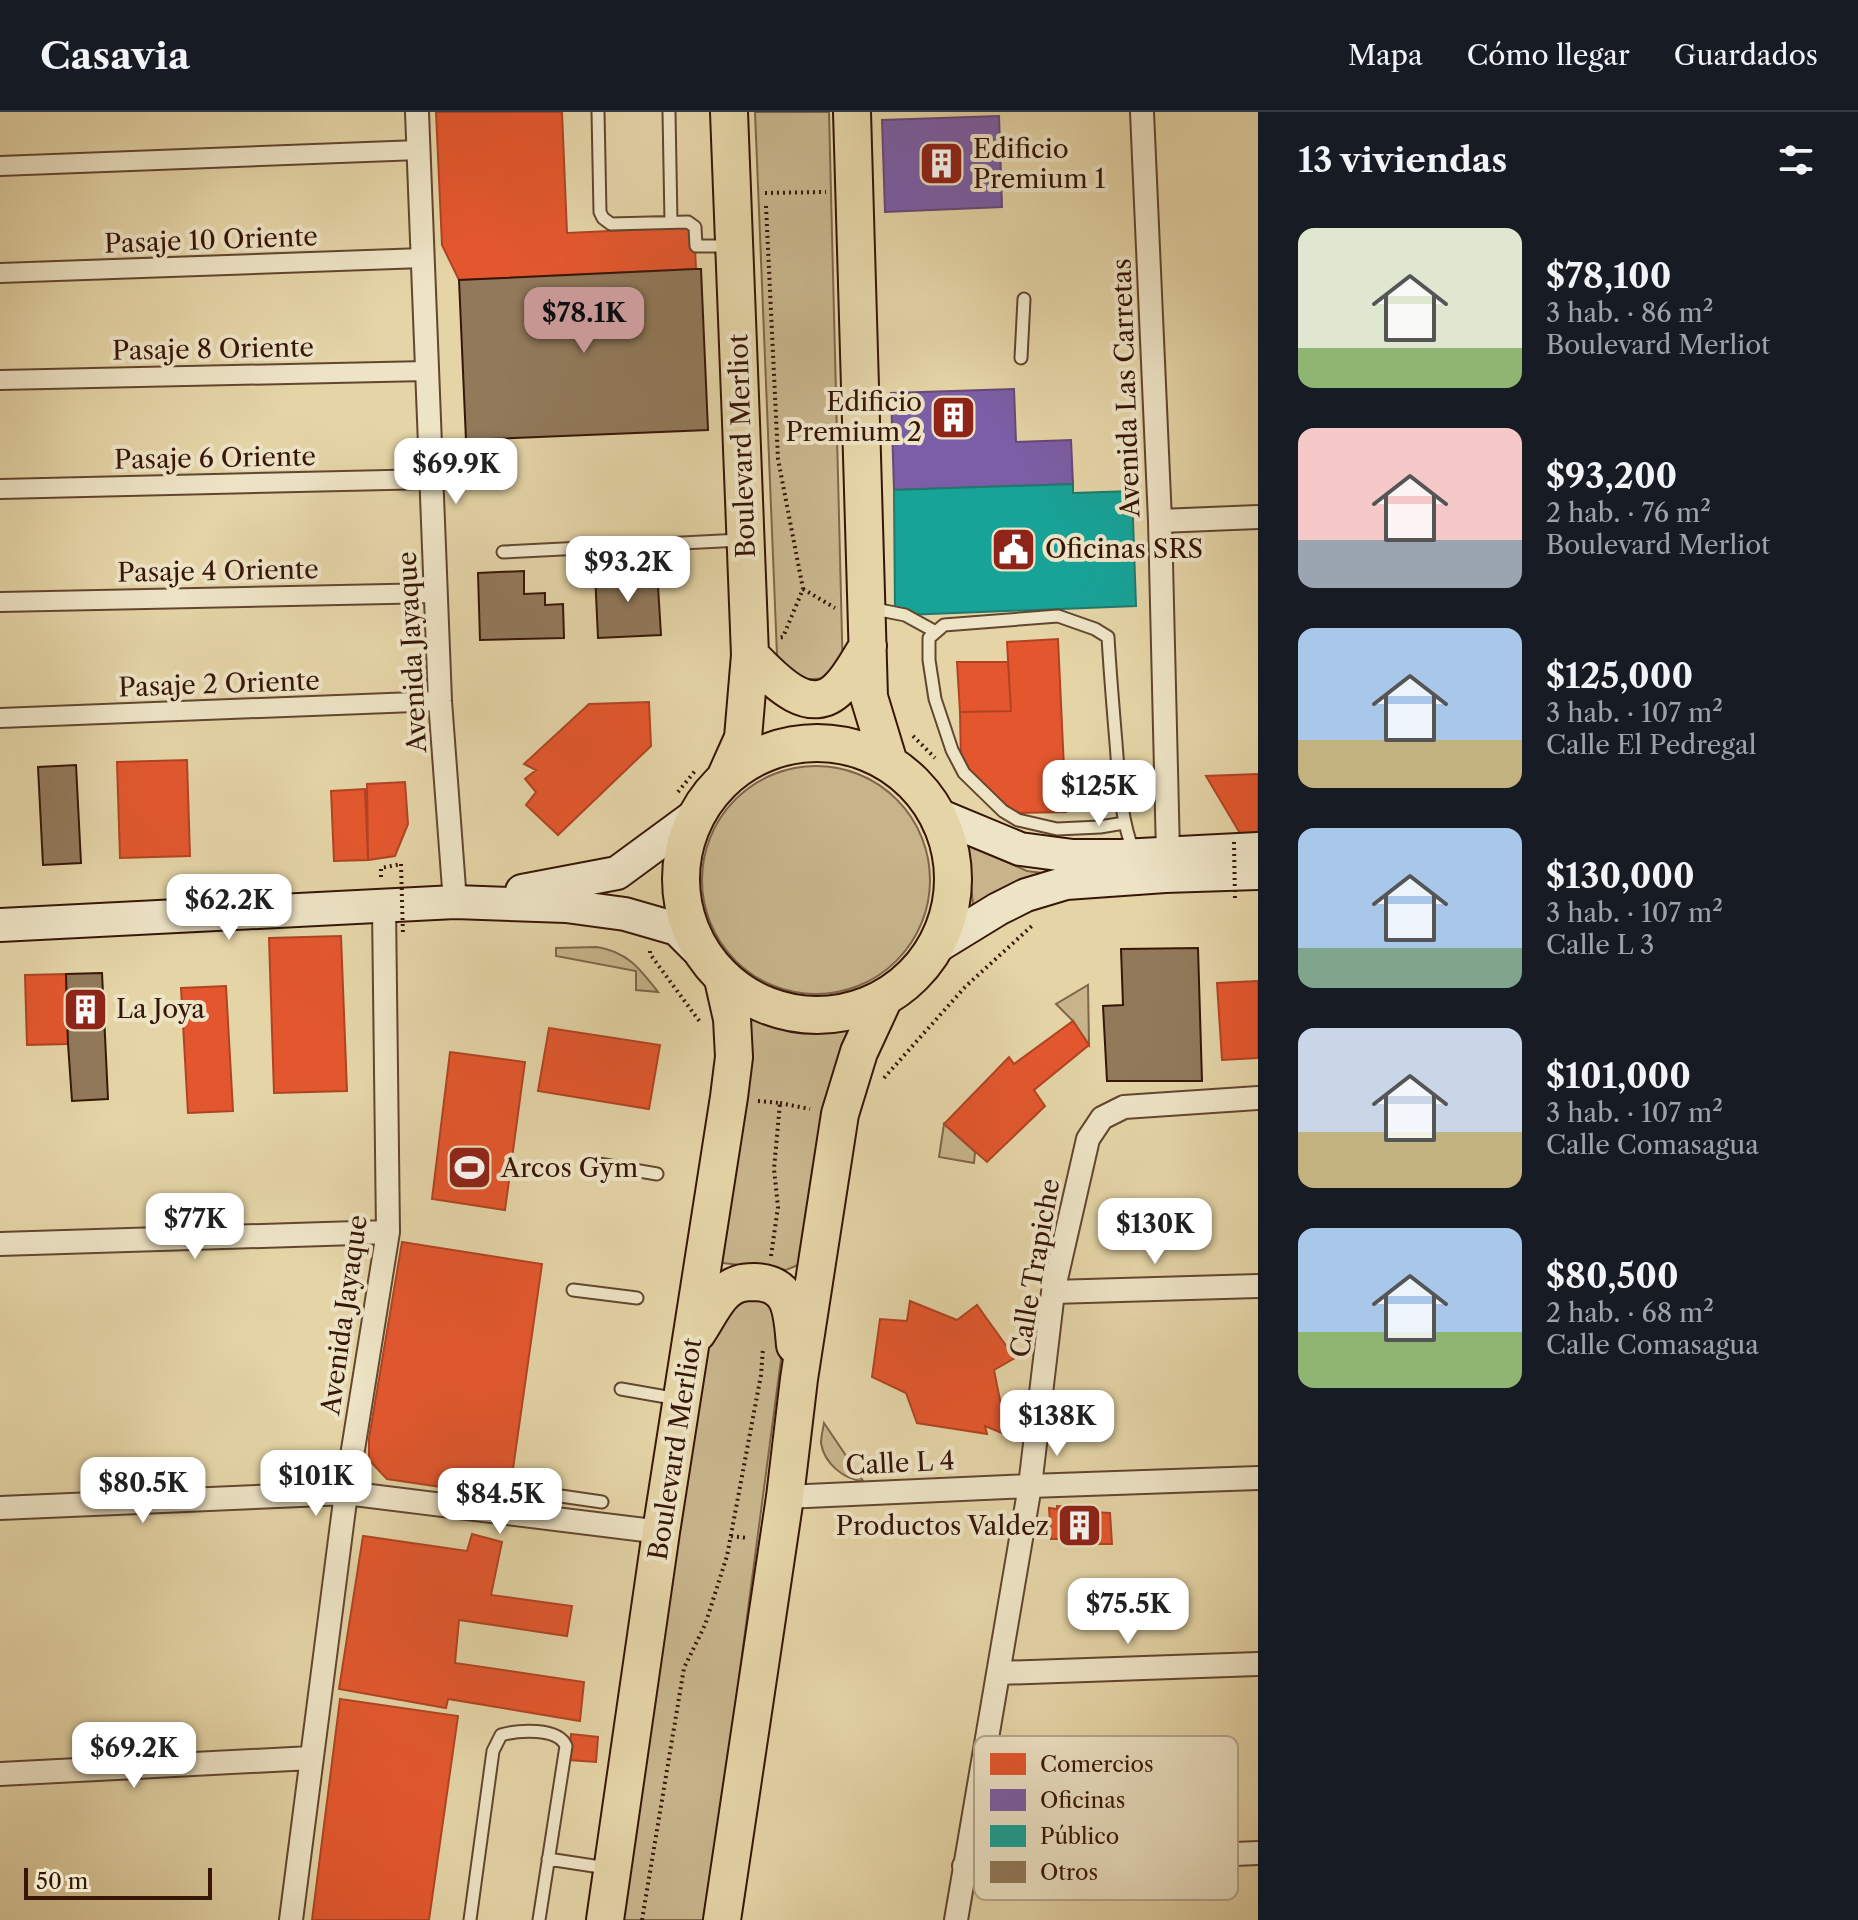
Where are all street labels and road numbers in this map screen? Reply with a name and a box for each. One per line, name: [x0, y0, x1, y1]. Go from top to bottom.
street label: Pasaje 10 Oriente: [104, 220, 318, 260]
street label: Avenida Las Carretas: [1105, 258, 1147, 519]
street label: Pasaje 8 Oriente: [112, 331, 314, 367]
street label: Boulevard Merliot: [722, 333, 762, 559]
street label: Pasaje 6 Oriente: [114, 440, 316, 476]
street label: Avenida Jayaque: [391, 550, 433, 755]
street label: Pasaje 4 Oriente: [117, 553, 319, 589]
street label: Pasaje 2 Oriente: [118, 664, 320, 704]
street label: Calle Trapiche: [1004, 1176, 1066, 1360]
street label: Avenida Jayaque: [314, 1213, 374, 1418]
street label: Boulevard Merliot: [642, 1335, 708, 1562]
street label: Calle L 4: [845, 1444, 955, 1482]

